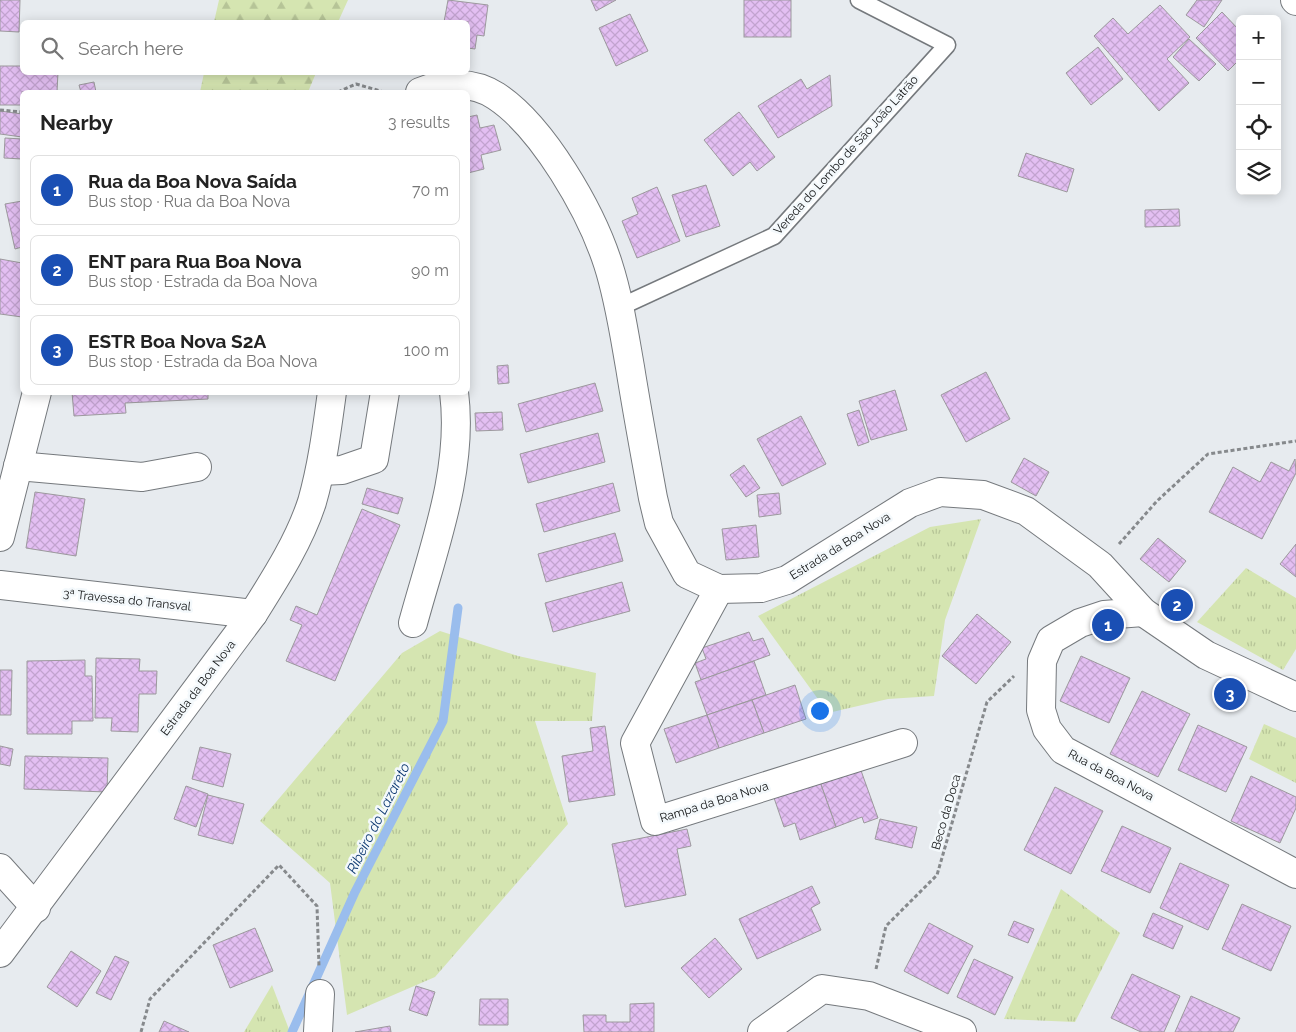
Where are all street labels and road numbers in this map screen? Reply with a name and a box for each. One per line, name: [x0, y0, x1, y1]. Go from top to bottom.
street label: Vereda do Lombo de São João Latrão: [771, 73, 921, 237]
street label: Estrada da Boa Nova: [787, 509, 893, 583]
street label: 3ª Travessa do Transval: [62, 586, 192, 614]
street label: Estrada da Boa Nova: [158, 638, 238, 738]
street label: Rua da Boa Nova: [1066, 746, 1156, 804]
street label: Beco da Doca: [929, 773, 963, 851]
street label: Rampa da Boa Nova: [658, 779, 770, 825]

